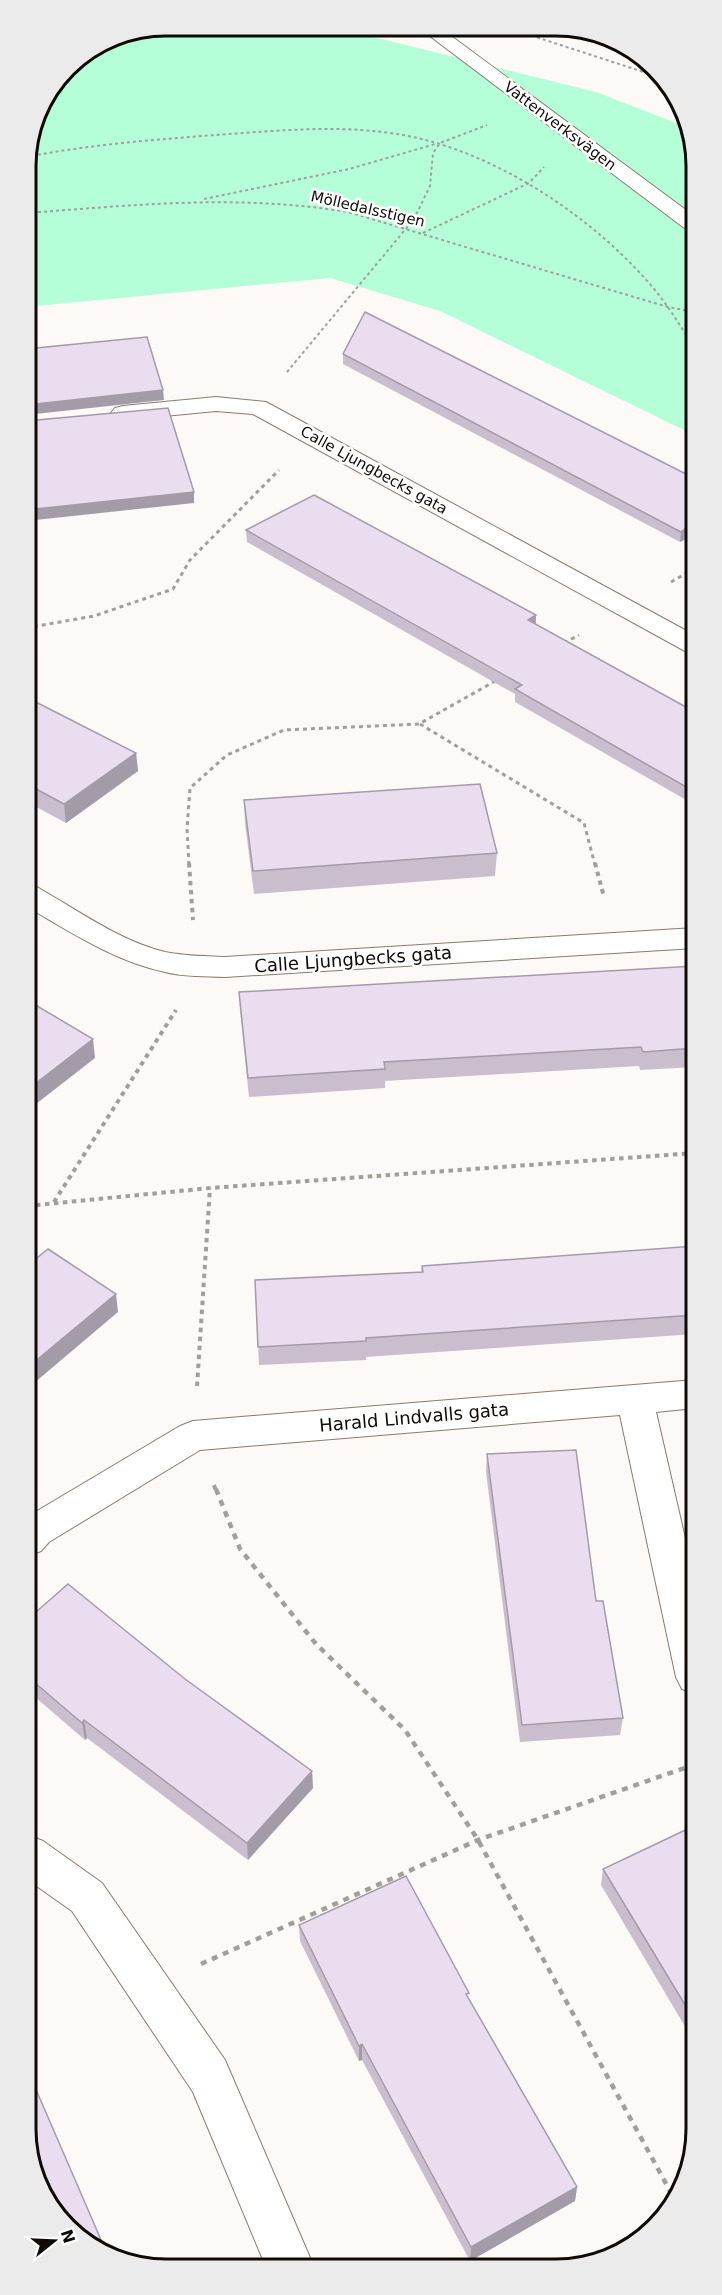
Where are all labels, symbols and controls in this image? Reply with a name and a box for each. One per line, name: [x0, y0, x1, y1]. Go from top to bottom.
street label: Vattenverksvägen: [500, 78, 620, 174]
street label: Mölledalsstigen: [309, 187, 427, 231]
street label: Calle Ljungbecks gata: [297, 422, 451, 518]
street label: Calle Ljungbecks gata: [253, 942, 453, 976]
street label: Harald Lindvalls gata: [318, 1398, 510, 1436]
north arrow: [24, 2211, 84, 2271]
text: N: [57, 2227, 79, 2246]

